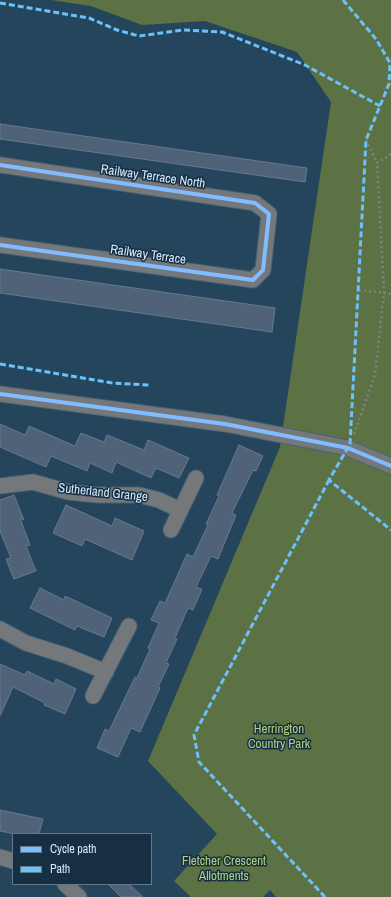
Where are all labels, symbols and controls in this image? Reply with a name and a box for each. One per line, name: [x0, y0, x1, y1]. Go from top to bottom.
street label: Railway Terrace North: [100, 162, 206, 192]
street label: Railway Terrace: [109, 242, 187, 268]
street label: Sutherland Grange: [57, 481, 149, 505]
park label: Herrington Country Park: [248, 722, 310, 753]
legend: [12, 833, 152, 885]
text: Cycle path: [50, 841, 97, 857]
park label: Fletcher Crescent Allotments: [182, 854, 266, 885]
text: Path: [50, 861, 70, 877]

